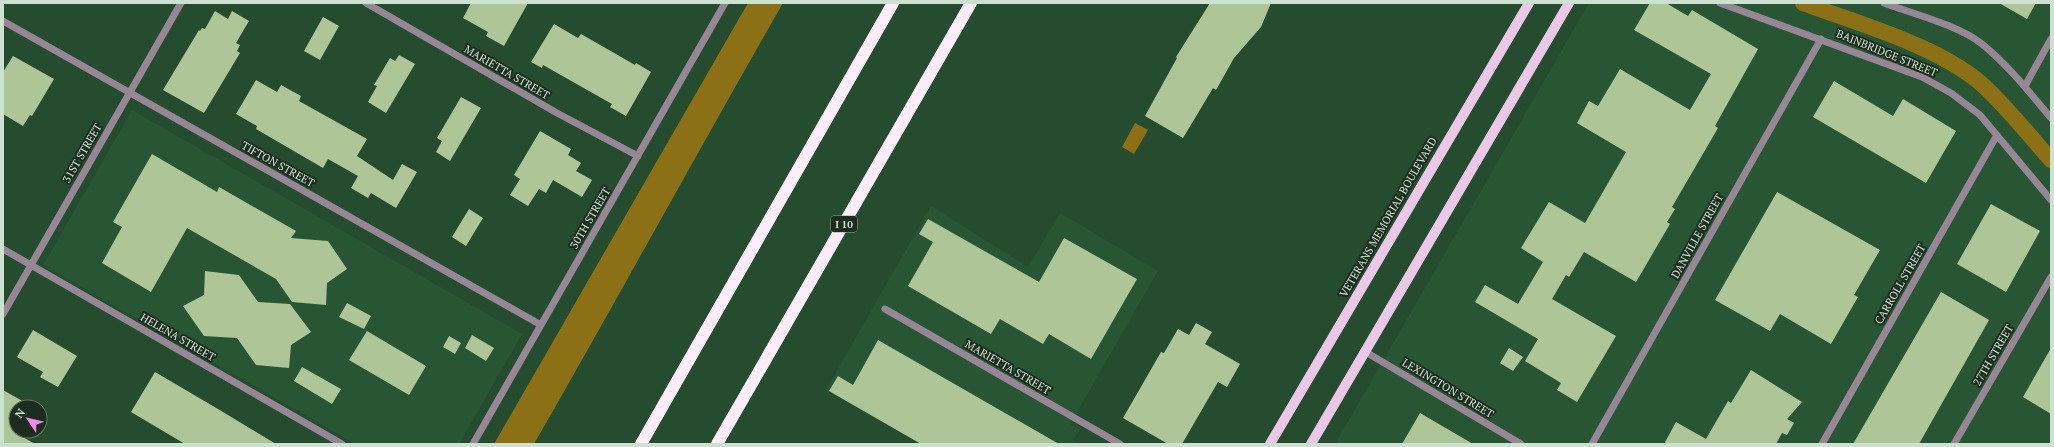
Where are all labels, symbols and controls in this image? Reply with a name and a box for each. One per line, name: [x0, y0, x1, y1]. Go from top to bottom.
street label: BAINBRIDGE STREET: [1834, 26, 1940, 80]
street label: MARIETTA STREET: [462, 42, 552, 102]
street label: 31ST STREET: [59, 121, 105, 185]
street label: VETERANS MEMORIAL BOULEVARD: [1336, 134, 1440, 299]
street label: TIFTON STREET: [239, 138, 317, 190]
street label: 30TH STREET: [567, 185, 613, 251]
street label: DANVILLE STREET: [1668, 191, 1726, 281]
road number: I 10: [831, 216, 857, 232]
street label: CARROLL STREET: [1871, 241, 1929, 327]
street label: HELENA STREET: [138, 310, 218, 364]
street label: 27TH STREET: [1970, 322, 2016, 388]
street label: MARIETTA STREET: [963, 337, 1053, 397]
street label: LEXINGTON STREET: [1400, 355, 1496, 421]
north arrow: [8, 399, 48, 439]
text: N: [12, 405, 28, 421]

